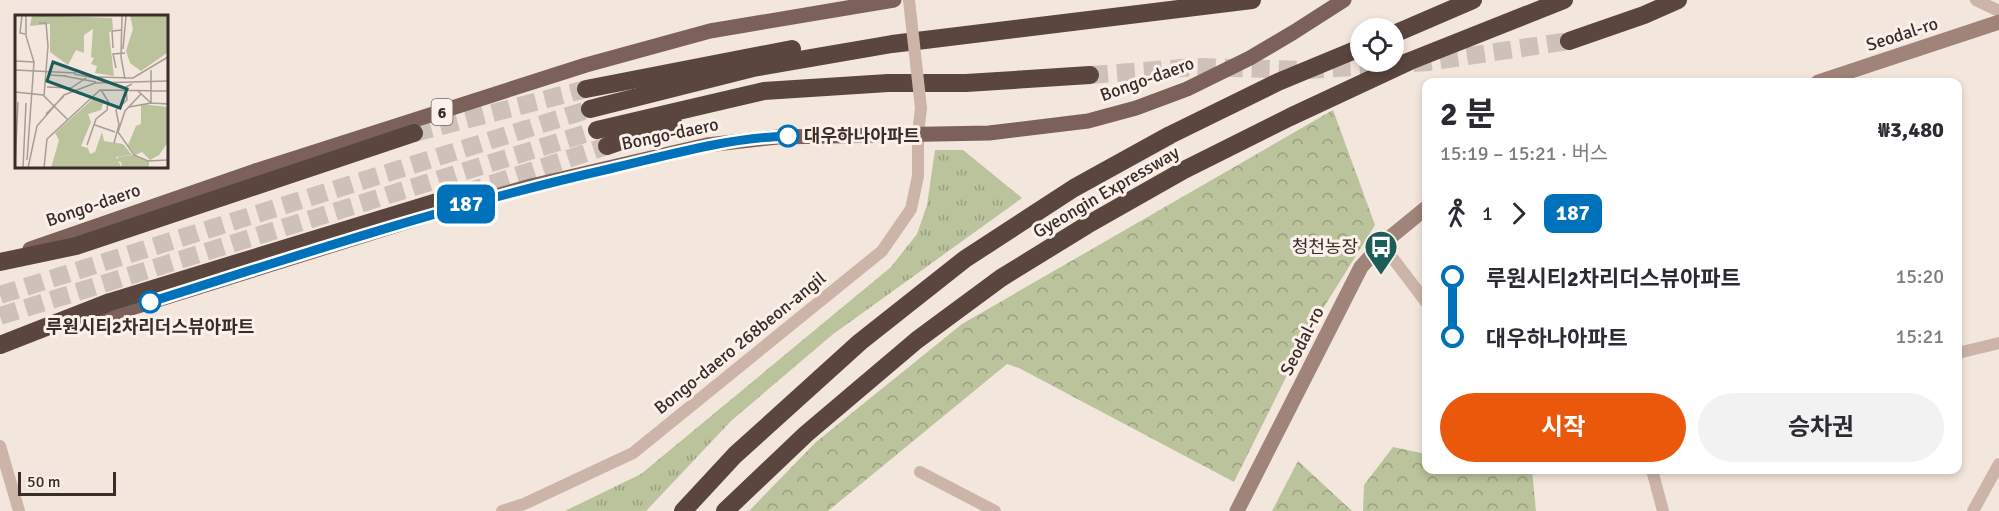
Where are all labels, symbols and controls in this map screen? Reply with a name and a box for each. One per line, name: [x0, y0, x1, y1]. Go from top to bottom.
street label: Seodal-ro: [1863, 12, 1941, 56]
inset map: [15, 15, 168, 168]
map controls: [1350, 18, 1404, 72]
button: locate: [1350, 18, 1404, 72]
street label: Bongo-daero: [1097, 52, 1197, 106]
text: 2 분: [1440, 94, 1495, 135]
road number: 6: [432, 99, 452, 125]
street label: Bongo-daero: [620, 113, 720, 155]
text: ₩3,480: [1878, 116, 1944, 143]
marker: 대우하나아파트: [777, 125, 799, 147]
place label: 대우하나아파트: [804, 125, 920, 147]
street label: Gyeongin Expressway: [1029, 141, 1184, 243]
text: 15:19 – 15:21 · 버스: [1440, 141, 1608, 166]
street label: Bongo-daero: [43, 179, 143, 231]
line badge: 187: [432, 184, 500, 224]
text: 187: [449, 191, 483, 217]
icon: walk: [1440, 197, 1473, 230]
icon: forward: [1502, 197, 1535, 230]
text: 187: [1556, 200, 1590, 226]
text: 1: [1482, 201, 1493, 226]
bus stop icon: 청천농장: [1363, 229, 1399, 276]
place label: 청천농장: [1292, 236, 1358, 258]
text: 15:20: [1895, 264, 1944, 289]
text: 루원시티2차리더스뷰아파트: [1486, 265, 1741, 292]
street label: Bongo-daero 268beon-angil: [650, 267, 830, 419]
marker: 루원시티2차리더스뷰아파트: [139, 291, 161, 313]
street label: Seodal-ro: [1275, 303, 1329, 379]
place label: 루원시티2차리더스뷰아파트: [46, 316, 254, 338]
text: 15:21: [1895, 324, 1944, 349]
text: 대우하나아파트: [1486, 325, 1628, 352]
button: 시작: [1440, 393, 1686, 462]
button: 승차권: [1698, 393, 1944, 462]
scale bar: [18, 469, 116, 496]
text: 50 m: [27, 472, 61, 492]

